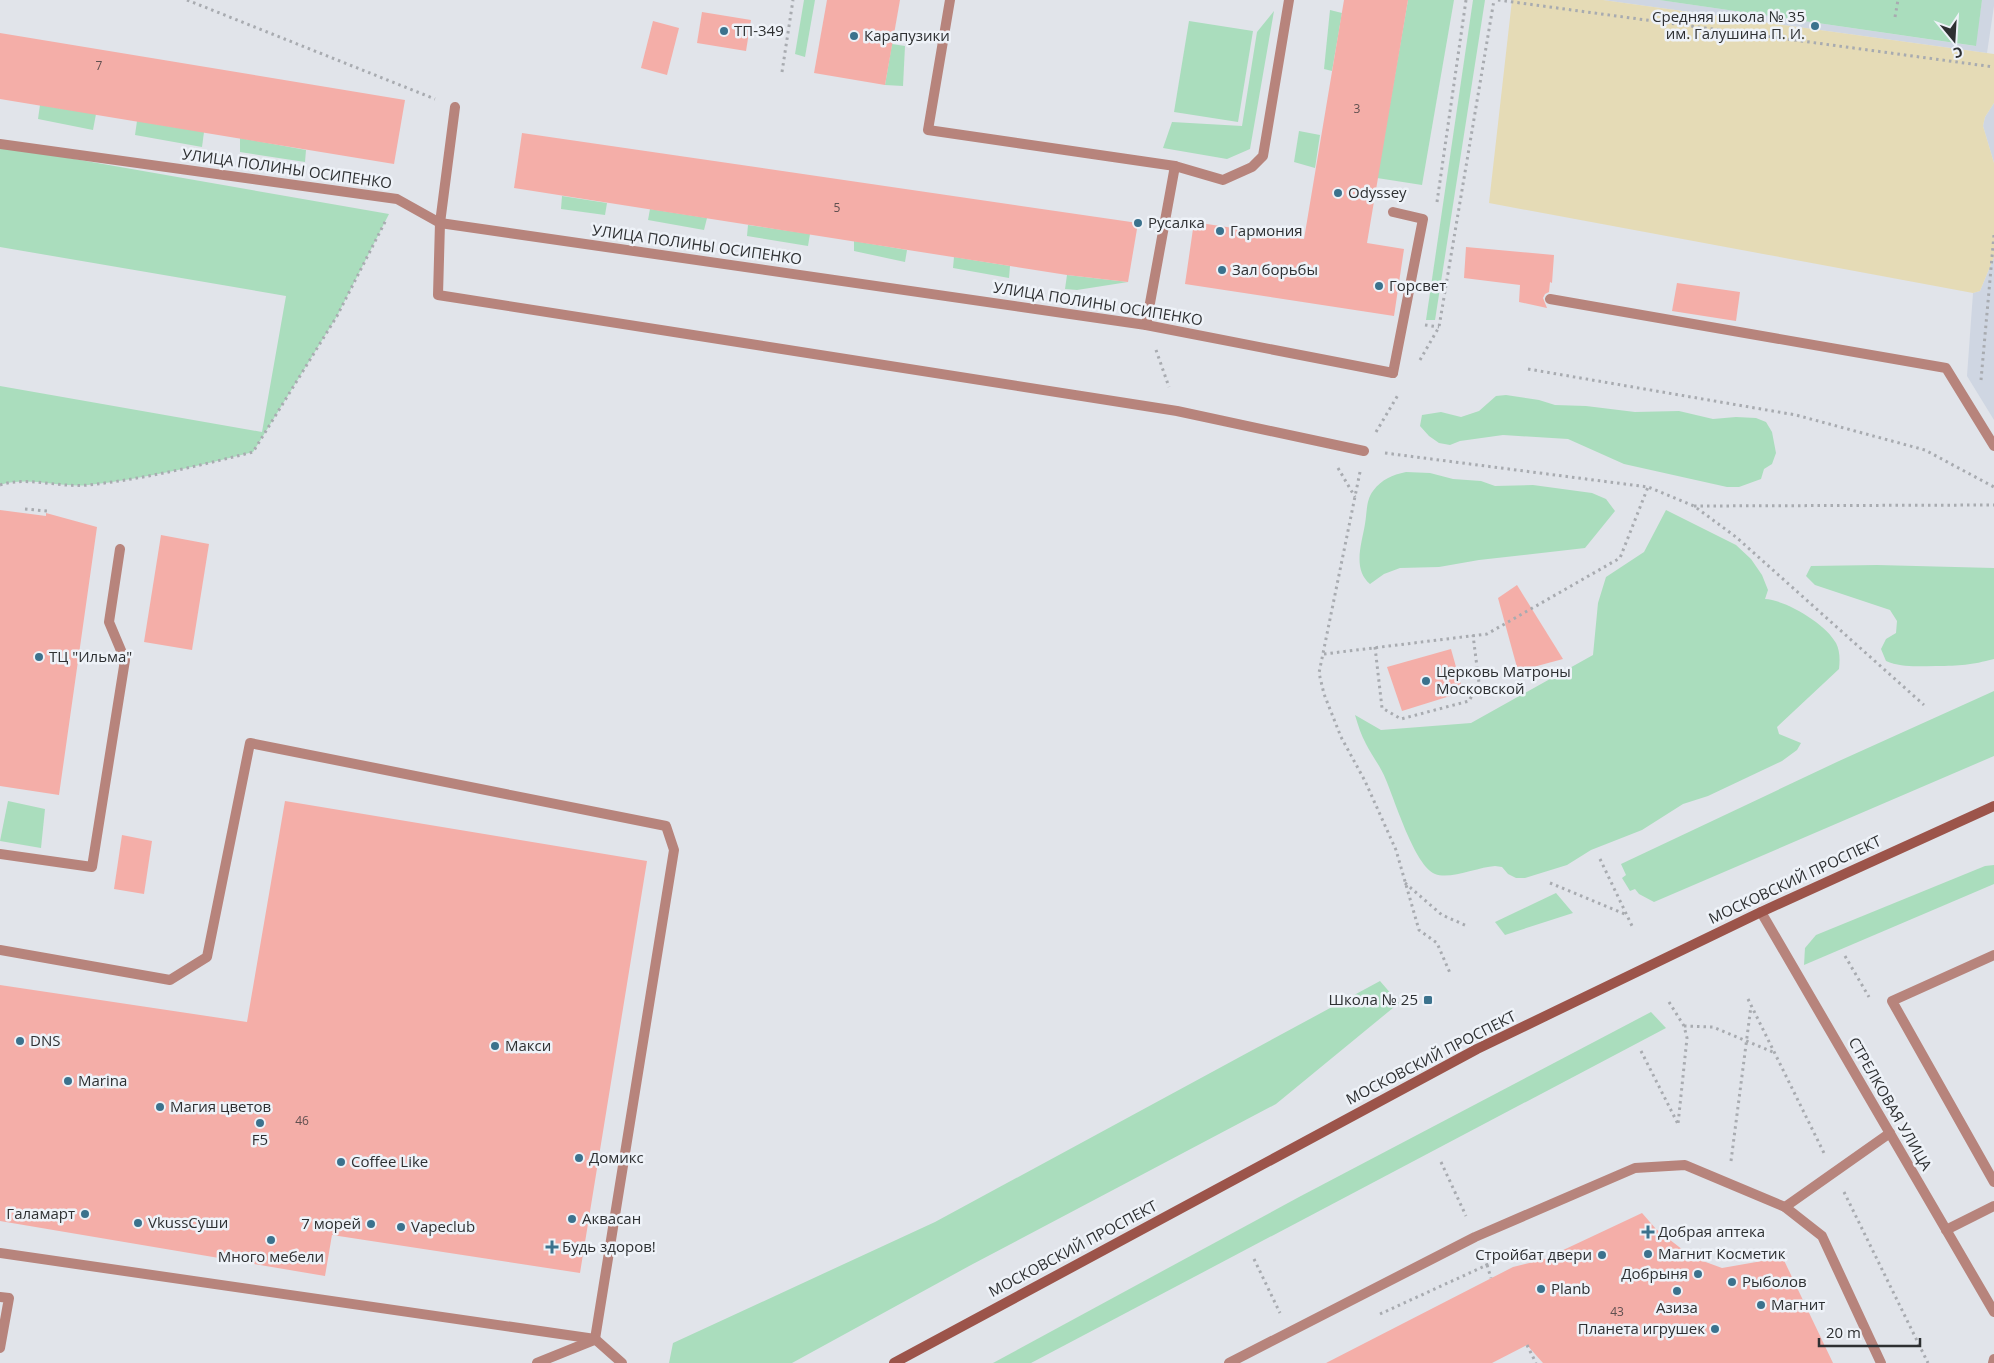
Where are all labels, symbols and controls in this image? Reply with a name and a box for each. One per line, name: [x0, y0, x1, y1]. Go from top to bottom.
place label: Средняя школа № 35 им. Галушина П. И.: [1652, 6, 1805, 43]
north arrow: [1929, 15, 1979, 65]
place label: ТП-349: [734, 20, 784, 40]
marker: Средняя школа № 35 им. Галушина П. И.: [1809, 20, 1821, 32]
marker: ТП-349: [718, 25, 730, 37]
place label: Карапузики: [864, 25, 950, 45]
marker: Карапузики: [848, 30, 860, 42]
text: С: [1951, 42, 1965, 63]
house number: 7: [96, 57, 103, 74]
house number: 3: [1354, 100, 1361, 117]
street label: УЛИЦА ПОЛИНЫ ОСИПЕНКО: [181, 143, 393, 193]
place label: Odyssey: [1348, 182, 1407, 202]
marker: Odyssey: [1332, 187, 1344, 199]
house number: 5: [834, 199, 841, 216]
place label: Русалка: [1148, 212, 1205, 232]
marker: Русалка: [1132, 217, 1144, 229]
street label: УЛИЦА ПОЛИНЫ ОСИПЕНКО: [591, 219, 803, 269]
place label: Гармония: [1230, 220, 1303, 240]
marker: Гармония: [1214, 225, 1226, 237]
place label: Зал борьбы: [1232, 259, 1318, 279]
marker: Зал борьбы: [1216, 264, 1228, 276]
place label: Горсвет: [1389, 275, 1446, 295]
street label: УЛИЦА ПОЛИНЫ ОСИПЕНКО: [992, 277, 1204, 329]
marker: Горсвет: [1373, 280, 1385, 292]
place label: ТЦ "Ильма": [49, 646, 132, 666]
marker: ТЦ "Ильма": [33, 651, 45, 663]
place label: Церковь Матроны Московской: [1436, 661, 1571, 698]
marker: Церковь Матроны Московской: [1420, 675, 1432, 687]
street label: МОСКОВСКИЙ ПРОСПЕКТ: [1705, 830, 1885, 928]
place label: Школа № 25: [1329, 989, 1418, 1009]
marker: Школа № 25: [1422, 994, 1434, 1006]
street label: МОСКОВСКИЙ ПРОСПЕКТ: [1342, 1005, 1520, 1109]
place label: DNS: [30, 1030, 60, 1050]
street label: СТРЕЛКОВАЯ УЛИЦА: [1845, 1033, 1937, 1174]
marker: DNS: [14, 1035, 26, 1047]
place label: Макси: [505, 1035, 551, 1055]
marker: Макси: [489, 1040, 501, 1052]
place label: Marina: [78, 1070, 127, 1090]
marker: Marina: [62, 1075, 74, 1087]
place label: Магия цветов: [170, 1096, 271, 1116]
marker: Магия цветов: [154, 1101, 166, 1113]
house number: 46: [295, 1112, 309, 1129]
marker: F5: [254, 1117, 266, 1129]
place label: F5: [252, 1129, 268, 1149]
place label: Домикс: [589, 1147, 644, 1167]
place label: Coffee Like: [351, 1151, 428, 1171]
marker: Домикс: [573, 1152, 585, 1164]
marker: Coffee Like: [335, 1156, 347, 1168]
street label: МОСКОВСКИЙ ПРОСПЕКТ: [985, 1195, 1161, 1301]
place label: Галамарт: [6, 1203, 75, 1223]
marker: Галамарт: [79, 1208, 91, 1220]
place label: Аквасан: [582, 1208, 641, 1228]
place label: VkussСуши: [148, 1212, 228, 1232]
place label: 7 морей: [301, 1213, 361, 1233]
marker: Аквасан: [566, 1213, 578, 1225]
place label: Vapeclub: [411, 1216, 475, 1236]
marker: VkussСуши: [132, 1217, 144, 1229]
marker: 7 морей: [365, 1218, 377, 1230]
marker: Vapeclub: [395, 1221, 407, 1233]
place label: Добрая аптека: [1658, 1221, 1765, 1241]
marker: Добрая аптека: [1642, 1226, 1654, 1238]
marker: Много мебели: [265, 1234, 277, 1246]
place label: Будь здоров!: [562, 1236, 656, 1256]
marker: Будь здоров!: [546, 1241, 558, 1253]
place label: Магнит Косметик: [1658, 1243, 1786, 1263]
place label: Стройбат двери: [1475, 1244, 1592, 1264]
place label: Много мебели: [218, 1246, 324, 1266]
marker: Магнит Косметик: [1642, 1248, 1654, 1260]
marker: Стройбат двери: [1596, 1249, 1608, 1261]
place label: Добрыня: [1621, 1263, 1688, 1283]
marker: Добрыня: [1692, 1268, 1704, 1280]
place label: Рыболов: [1742, 1271, 1807, 1291]
marker: Рыболов: [1726, 1276, 1738, 1288]
place label: Planb: [1551, 1278, 1591, 1298]
marker: Planb: [1535, 1283, 1547, 1295]
marker: Азиза: [1671, 1285, 1683, 1297]
place label: Магнит: [1771, 1294, 1825, 1314]
place label: Азиза: [1656, 1297, 1698, 1317]
marker: Магнит: [1755, 1299, 1767, 1311]
house number: 43: [1610, 1303, 1624, 1320]
scale bar: [1819, 1316, 1920, 1348]
place label: Планета игрушек: [1578, 1318, 1705, 1338]
text: 20 m: [1826, 1322, 1861, 1342]
marker: Планета игрушек: [1709, 1323, 1721, 1335]

